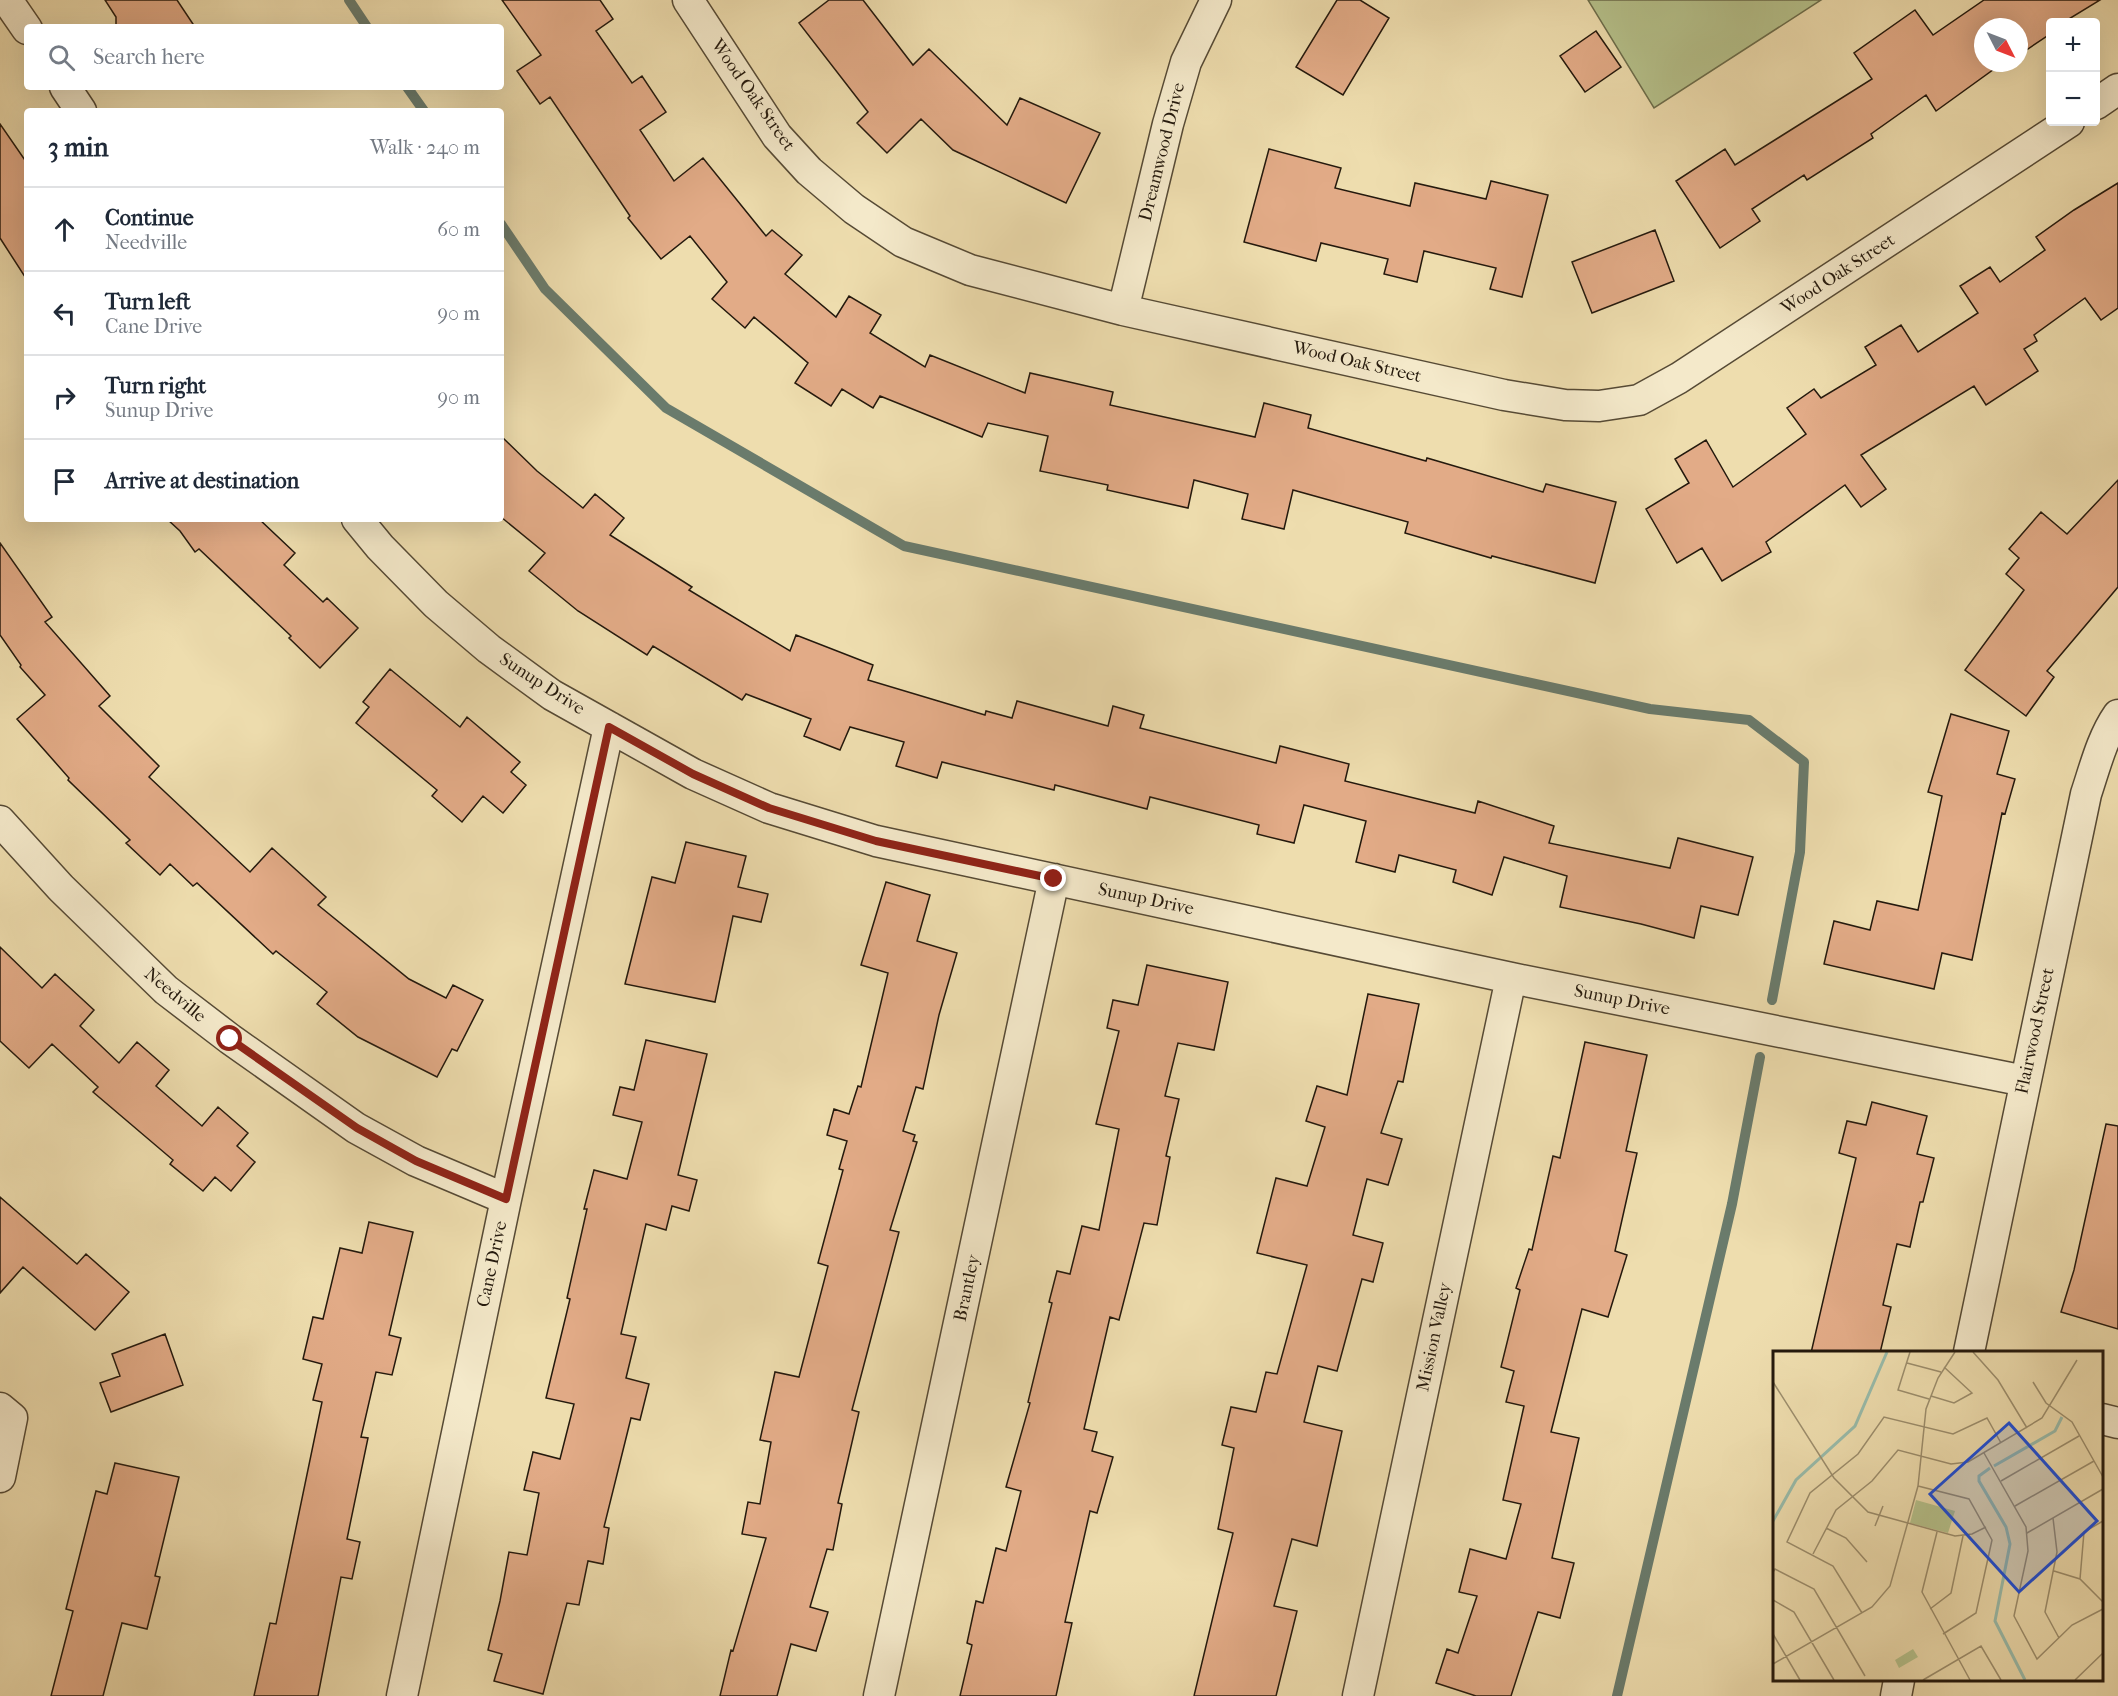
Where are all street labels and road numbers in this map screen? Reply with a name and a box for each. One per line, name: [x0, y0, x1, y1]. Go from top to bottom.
street label: Wood Oak Street: [706, 34, 800, 155]
street label: Dreamwood Drive: [1135, 80, 1189, 223]
street label: Wood Oak Street: [1776, 229, 1899, 319]
street label: Wood Oak Street: [1290, 337, 1424, 387]
street label: Sunup Drive: [495, 649, 589, 719]
street label: Sunup Drive: [1096, 879, 1196, 919]
street label: Needville: [140, 963, 210, 1027]
street label: Flairwood Street: [2011, 965, 2059, 1096]
street label: Sunup Drive: [1572, 980, 1672, 1020]
street label: Cane Drive: [473, 1219, 511, 1309]
street label: Brantley: [950, 1251, 985, 1323]
street label: Mission Valley: [1412, 1279, 1456, 1393]

